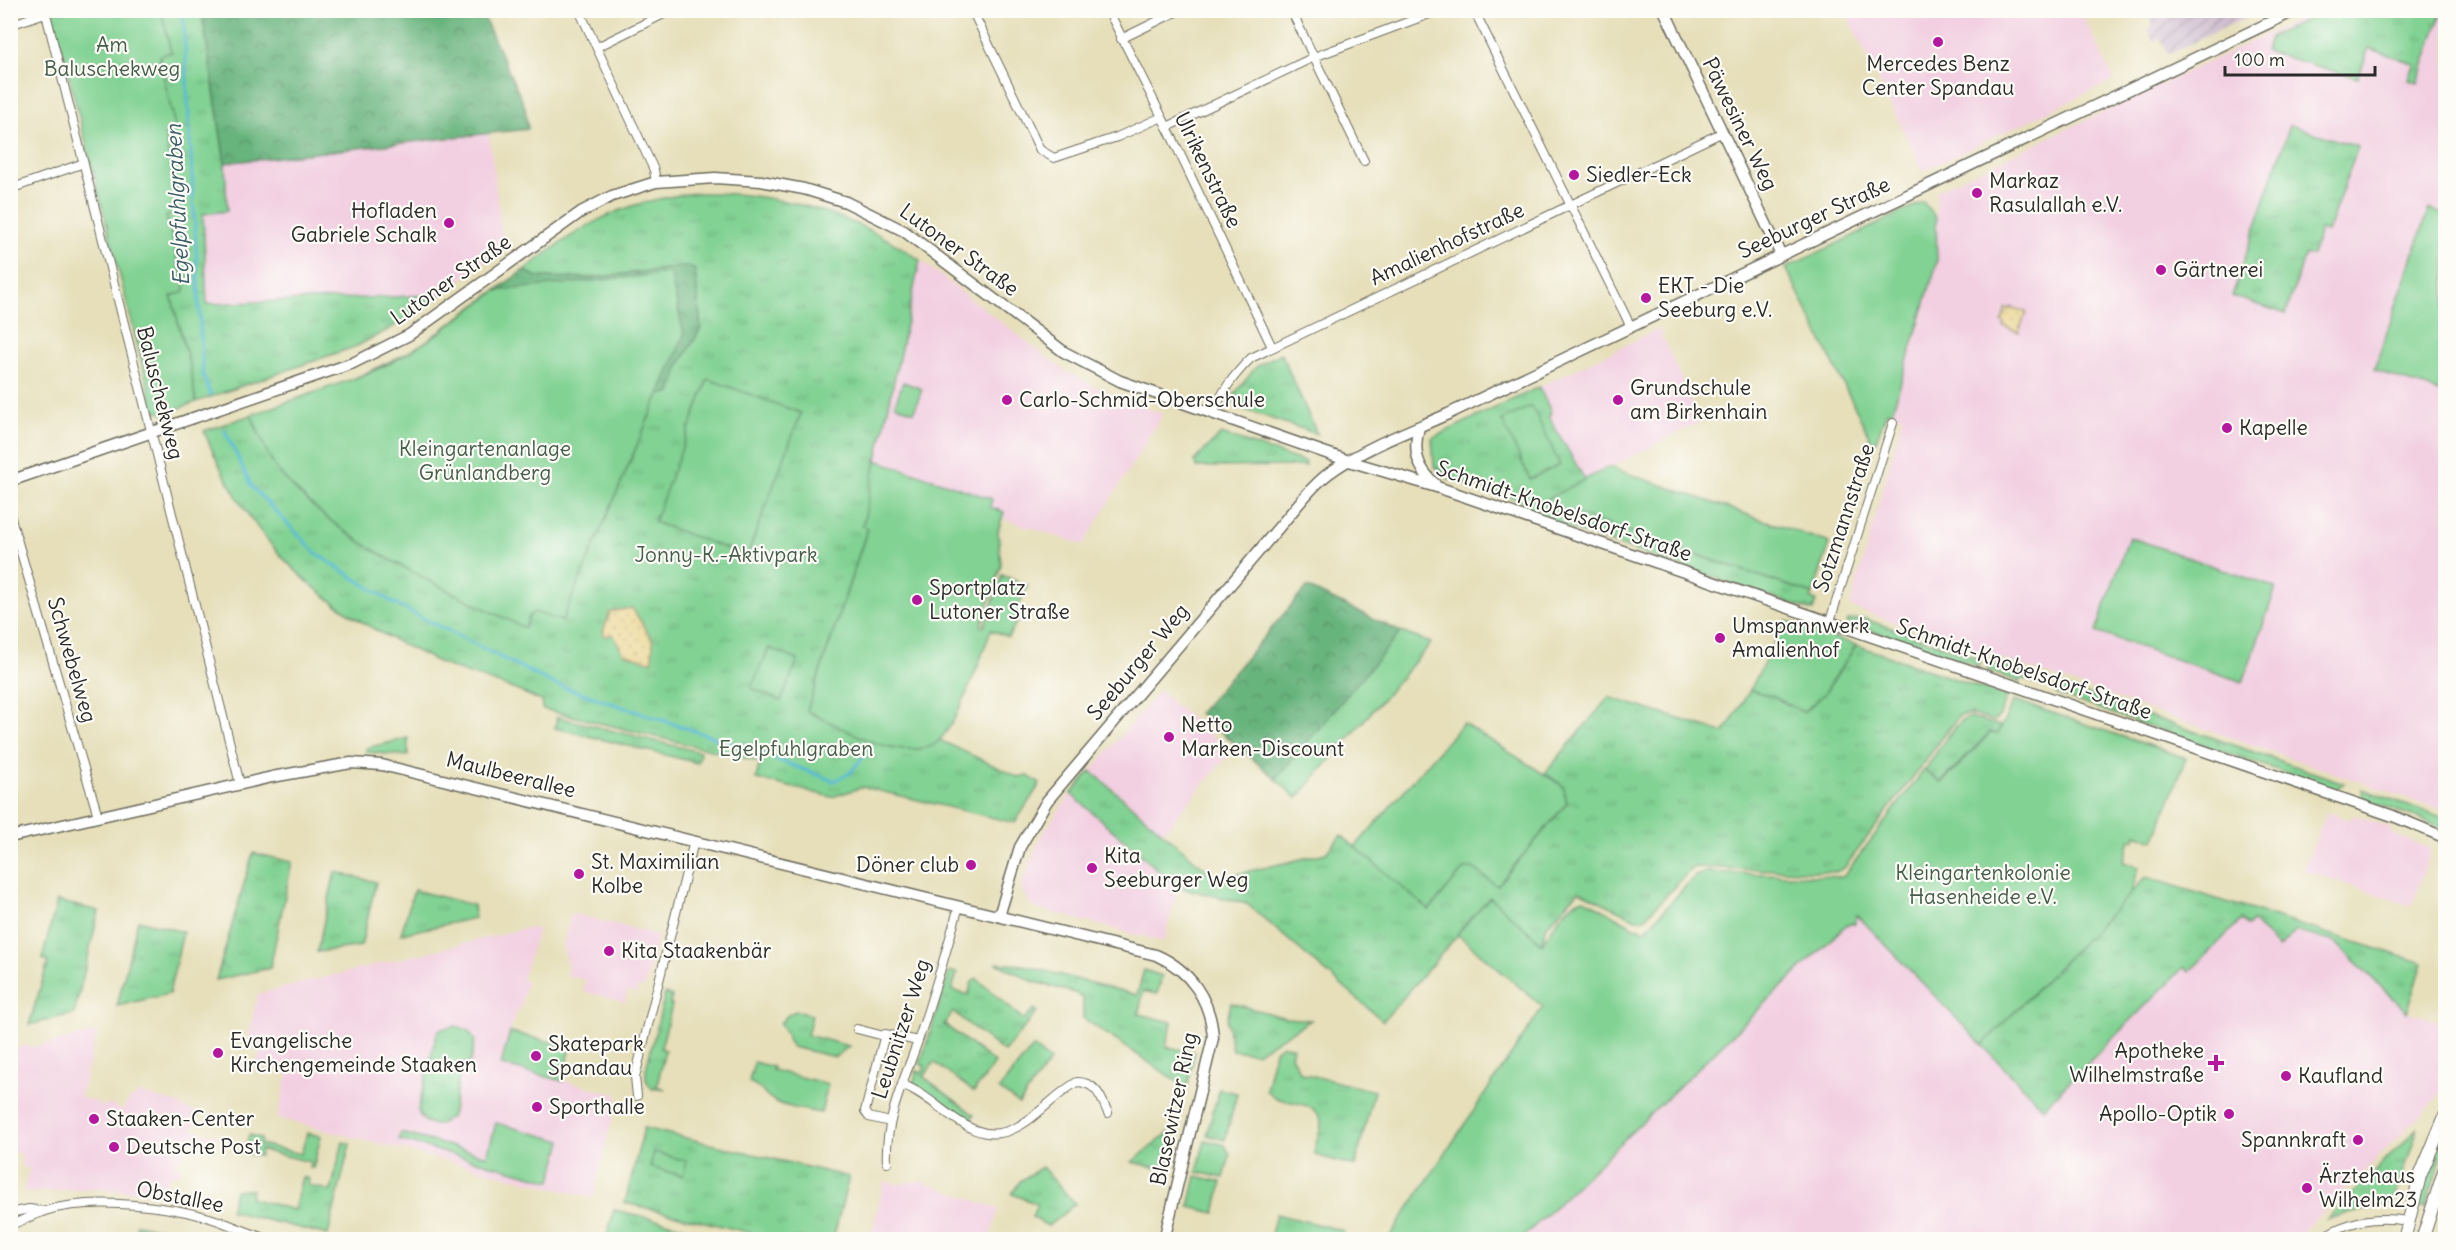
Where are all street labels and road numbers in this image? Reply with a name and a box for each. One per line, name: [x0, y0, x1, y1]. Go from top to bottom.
street label: Päwesiner Weg: [1697, 53, 1784, 195]
street label: Ulrikenstraße: [1169, 107, 1248, 232]
street label: Seeburger Straße: [1734, 171, 1894, 265]
street label: Amalienhofstraße: [1365, 196, 1528, 291]
street label: Lutoner Straße: [894, 197, 1024, 302]
street label: Lutoner Straße: [385, 228, 516, 331]
street label: Baluschekweg: [131, 323, 190, 462]
street label: Sotzmannstraße: [1807, 440, 1880, 596]
street label: Schmidt-Knobelsdorf-Straße: [1433, 454, 1695, 567]
street label: Schwebelweg: [42, 594, 103, 726]
street label: Seeburger Weg: [1081, 598, 1194, 726]
street label: Schmidt-Knobelsdorf-Straße: [1893, 612, 2155, 725]
street label: Maulbeerallee: [444, 745, 579, 804]
street label: Leubnitzer Weg: [865, 955, 936, 1102]
street label: Blasewitzer Ring: [1144, 1030, 1203, 1188]
street label: Obstallee: [134, 1175, 226, 1218]

